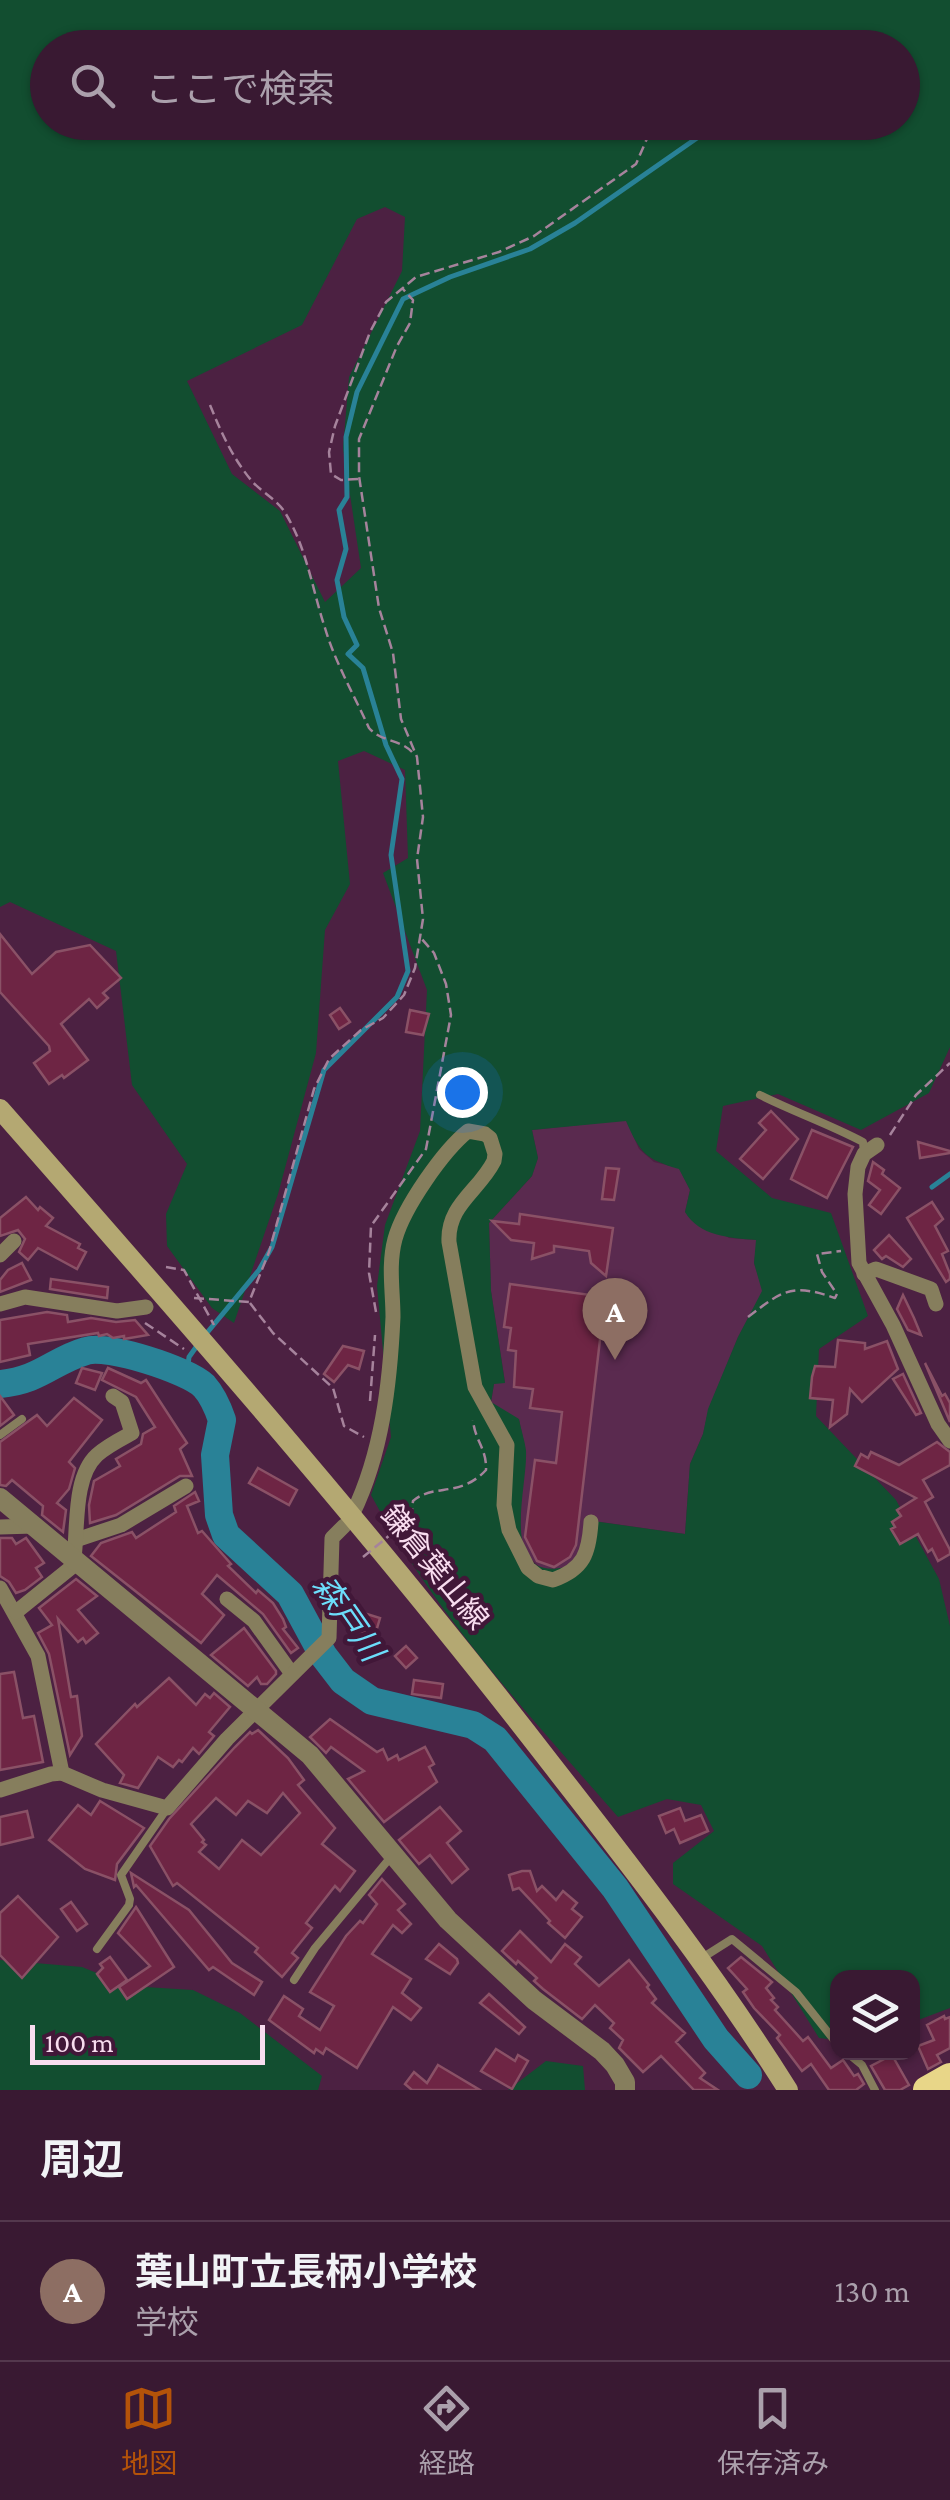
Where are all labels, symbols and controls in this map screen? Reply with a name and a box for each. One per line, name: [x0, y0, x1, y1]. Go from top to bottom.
search box: [30, 30, 920, 140]
icon: search: [65, 58, 120, 113]
text: ここで検索: [145, 68, 335, 110]
your location: [437, 1067, 488, 1118]
pin: A: [582, 1278, 648, 1360]
street label: 鎌倉葉山線: [375, 1498, 495, 1635]
water label: 森戸川: [306, 1568, 392, 1670]
map controls: [830, 1970, 920, 2060]
button: layers: [830, 1970, 920, 2060]
scale bar: [30, 2020, 265, 2064]
text: 100 m: [45, 2027, 114, 2058]
text: 周辺: [40, 2136, 124, 2183]
text: 葉山町立長柄小学校: [135, 2251, 477, 2293]
text: A: [63, 2273, 82, 2309]
text: 130 m: [834, 2273, 910, 2309]
text: 学校: [135, 2304, 199, 2340]
tab: 地図: [121, 2381, 177, 2481]
tab: 経路: [419, 2381, 475, 2481]
tab: 保存済み: [717, 2381, 829, 2481]

